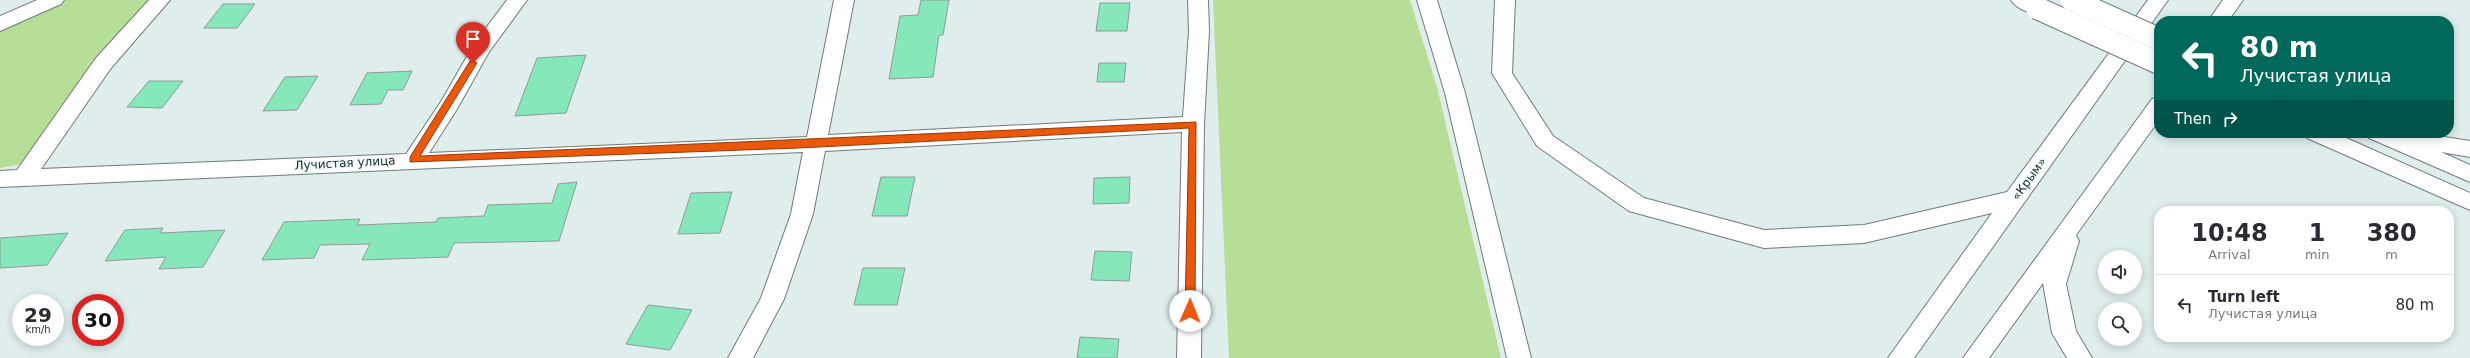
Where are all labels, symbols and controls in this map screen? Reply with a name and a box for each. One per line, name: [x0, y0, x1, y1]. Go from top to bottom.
pin: [456, 22, 490, 63]
icon: arrive: [462, 28, 484, 50]
text: 80 m: [2240, 31, 2318, 64]
icon: left: [2174, 32, 2226, 84]
text: Лучистая улица: [2240, 65, 2392, 86]
icon: right: [2219, 108, 2241, 130]
text: Then: [2174, 110, 2211, 128]
street label: Лучистая улица: [294, 153, 396, 173]
street label: «Крым»: [2009, 155, 2049, 203]
text: 10:48: [2191, 219, 2268, 247]
text: 1: [2309, 219, 2325, 247]
text: 380: [2367, 219, 2417, 247]
text: Arrival: [2208, 247, 2251, 262]
text: min: [2305, 247, 2329, 262]
text: m: [2385, 247, 2398, 262]
map controls: [2098, 250, 2142, 346]
button: sound: [2098, 250, 2142, 294]
text: Turn left: [2208, 288, 2280, 306]
position arrow: [1169, 290, 1211, 332]
speed limit sign: 30: [72, 294, 124, 346]
icon: left: [2174, 294, 2196, 316]
text: 80 m: [2396, 296, 2434, 314]
button: search: [2098, 302, 2142, 346]
text: 29: [24, 303, 52, 327]
text: Лучистая улица: [2208, 306, 2318, 321]
text: km/h: [25, 324, 51, 335]

